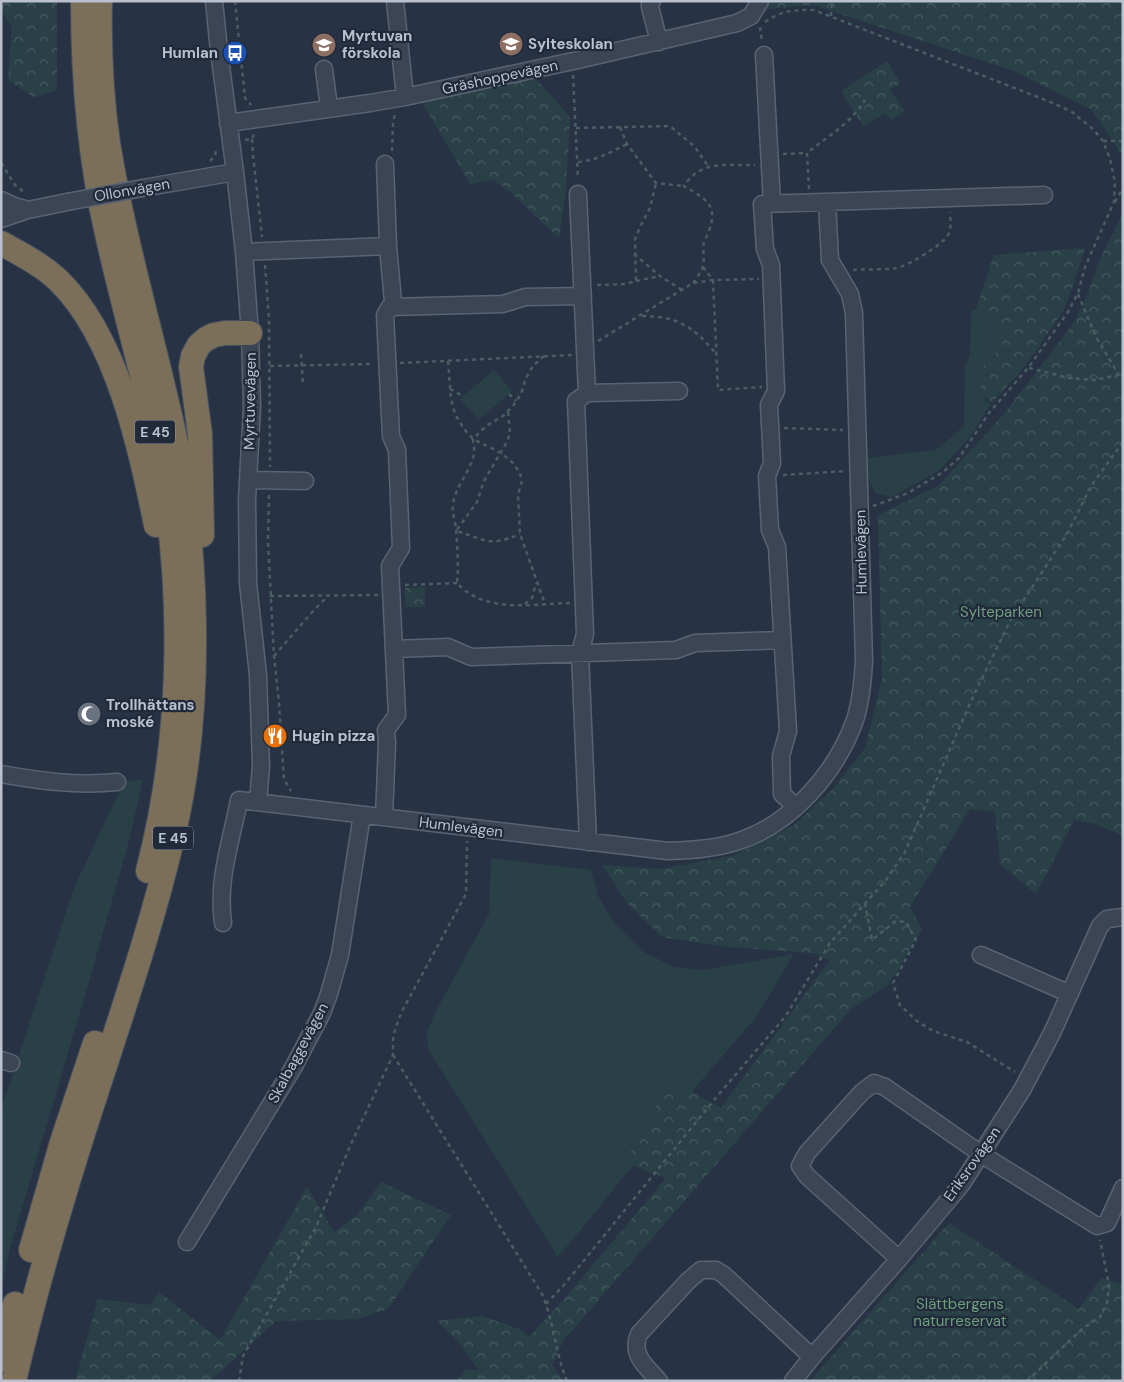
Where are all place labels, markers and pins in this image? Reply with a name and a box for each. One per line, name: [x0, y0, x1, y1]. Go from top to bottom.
place label: Myrtuvan förskola: [342, 26, 412, 63]
school or university icon: Sylteskolan: [498, 31, 524, 57]
school or university icon: Myrtuvan förskola: [311, 32, 337, 58]
place label: Sylteskolan: [528, 34, 613, 54]
bus stop icon: Humlan: [222, 40, 248, 66]
place label: Humlan: [162, 43, 218, 63]
place label: Trollhättans moské: [106, 695, 194, 732]
mosque icon: Trollhättans moské: [76, 701, 102, 727]
restaurant icon: Hugin pizza: [262, 723, 288, 749]
place label: Hugin pizza: [292, 726, 375, 746]

